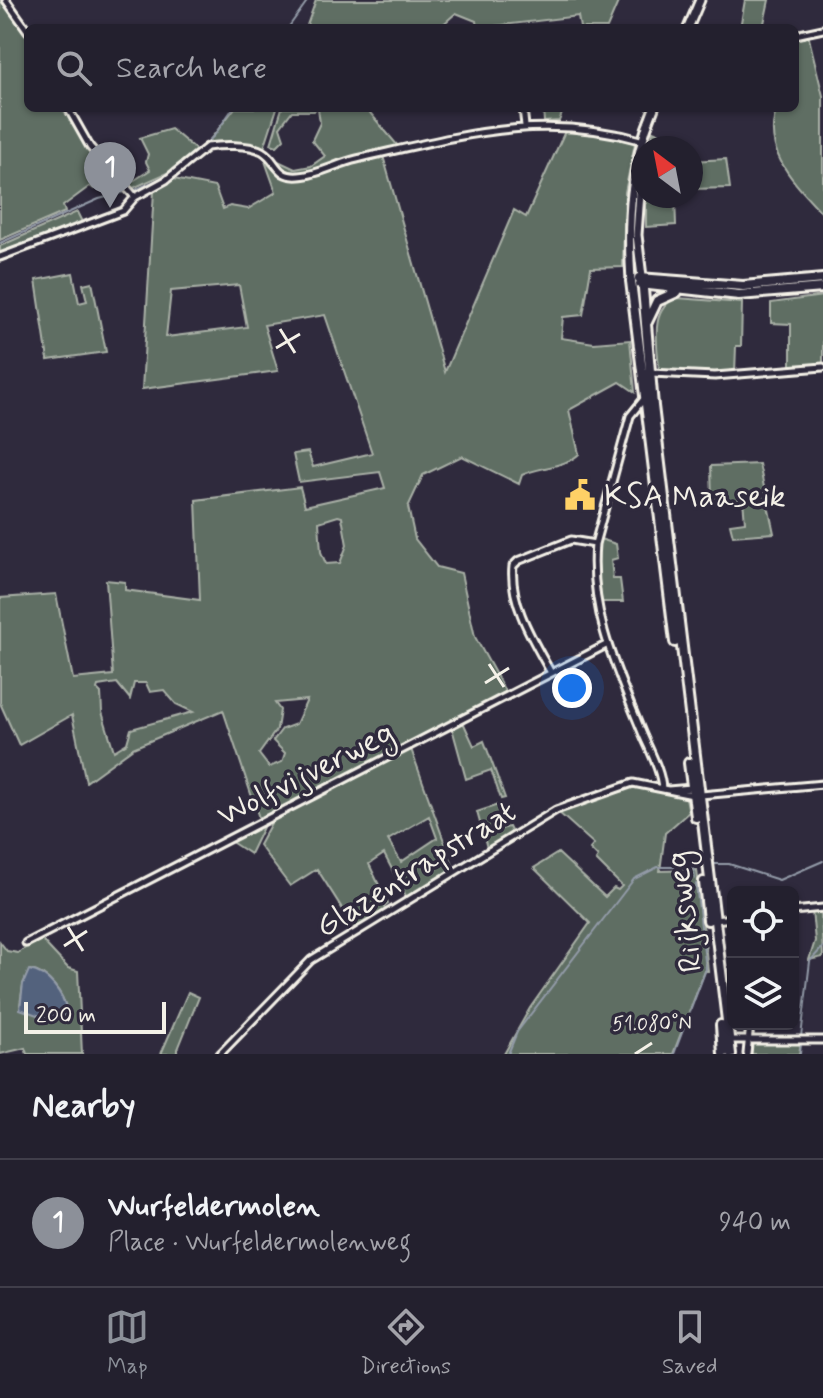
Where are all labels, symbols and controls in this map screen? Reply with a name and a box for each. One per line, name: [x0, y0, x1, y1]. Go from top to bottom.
search box: [24, 24, 799, 112]
icon: search: [52, 46, 96, 90]
text: Search here: [116, 49, 267, 88]
north arrow: [631, 136, 703, 208]
pin: 1: [84, 142, 136, 208]
place label: KSA Maaseik: [604, 476, 786, 518]
public building icon: KSA Maaseik: [563, 478, 597, 512]
your location: [552, 668, 592, 708]
street label: Wolfvijverweg: [211, 712, 402, 839]
street label: Glazentrapstraat: [308, 791, 524, 948]
street label: Rijksweg: [657, 849, 715, 975]
map controls: [727, 886, 799, 1030]
button: locate: [727, 886, 799, 958]
button: layers: [727, 958, 799, 1030]
scale bar: [24, 998, 166, 1034]
text: 200 m: [36, 1002, 96, 1030]
text: 51.080°N: [612, 1011, 692, 1038]
text: Nearby: [32, 1084, 136, 1129]
text: Wurfeldermolen: [108, 1187, 320, 1226]
text: 1: [52, 1206, 64, 1240]
text: 940 m: [719, 1206, 791, 1240]
text: Place · Wurfeldermolenweg: [108, 1226, 411, 1260]
tab: Map: [105, 1305, 149, 1381]
tab: Directions: [360, 1305, 451, 1381]
tab: Saved: [662, 1305, 717, 1381]

